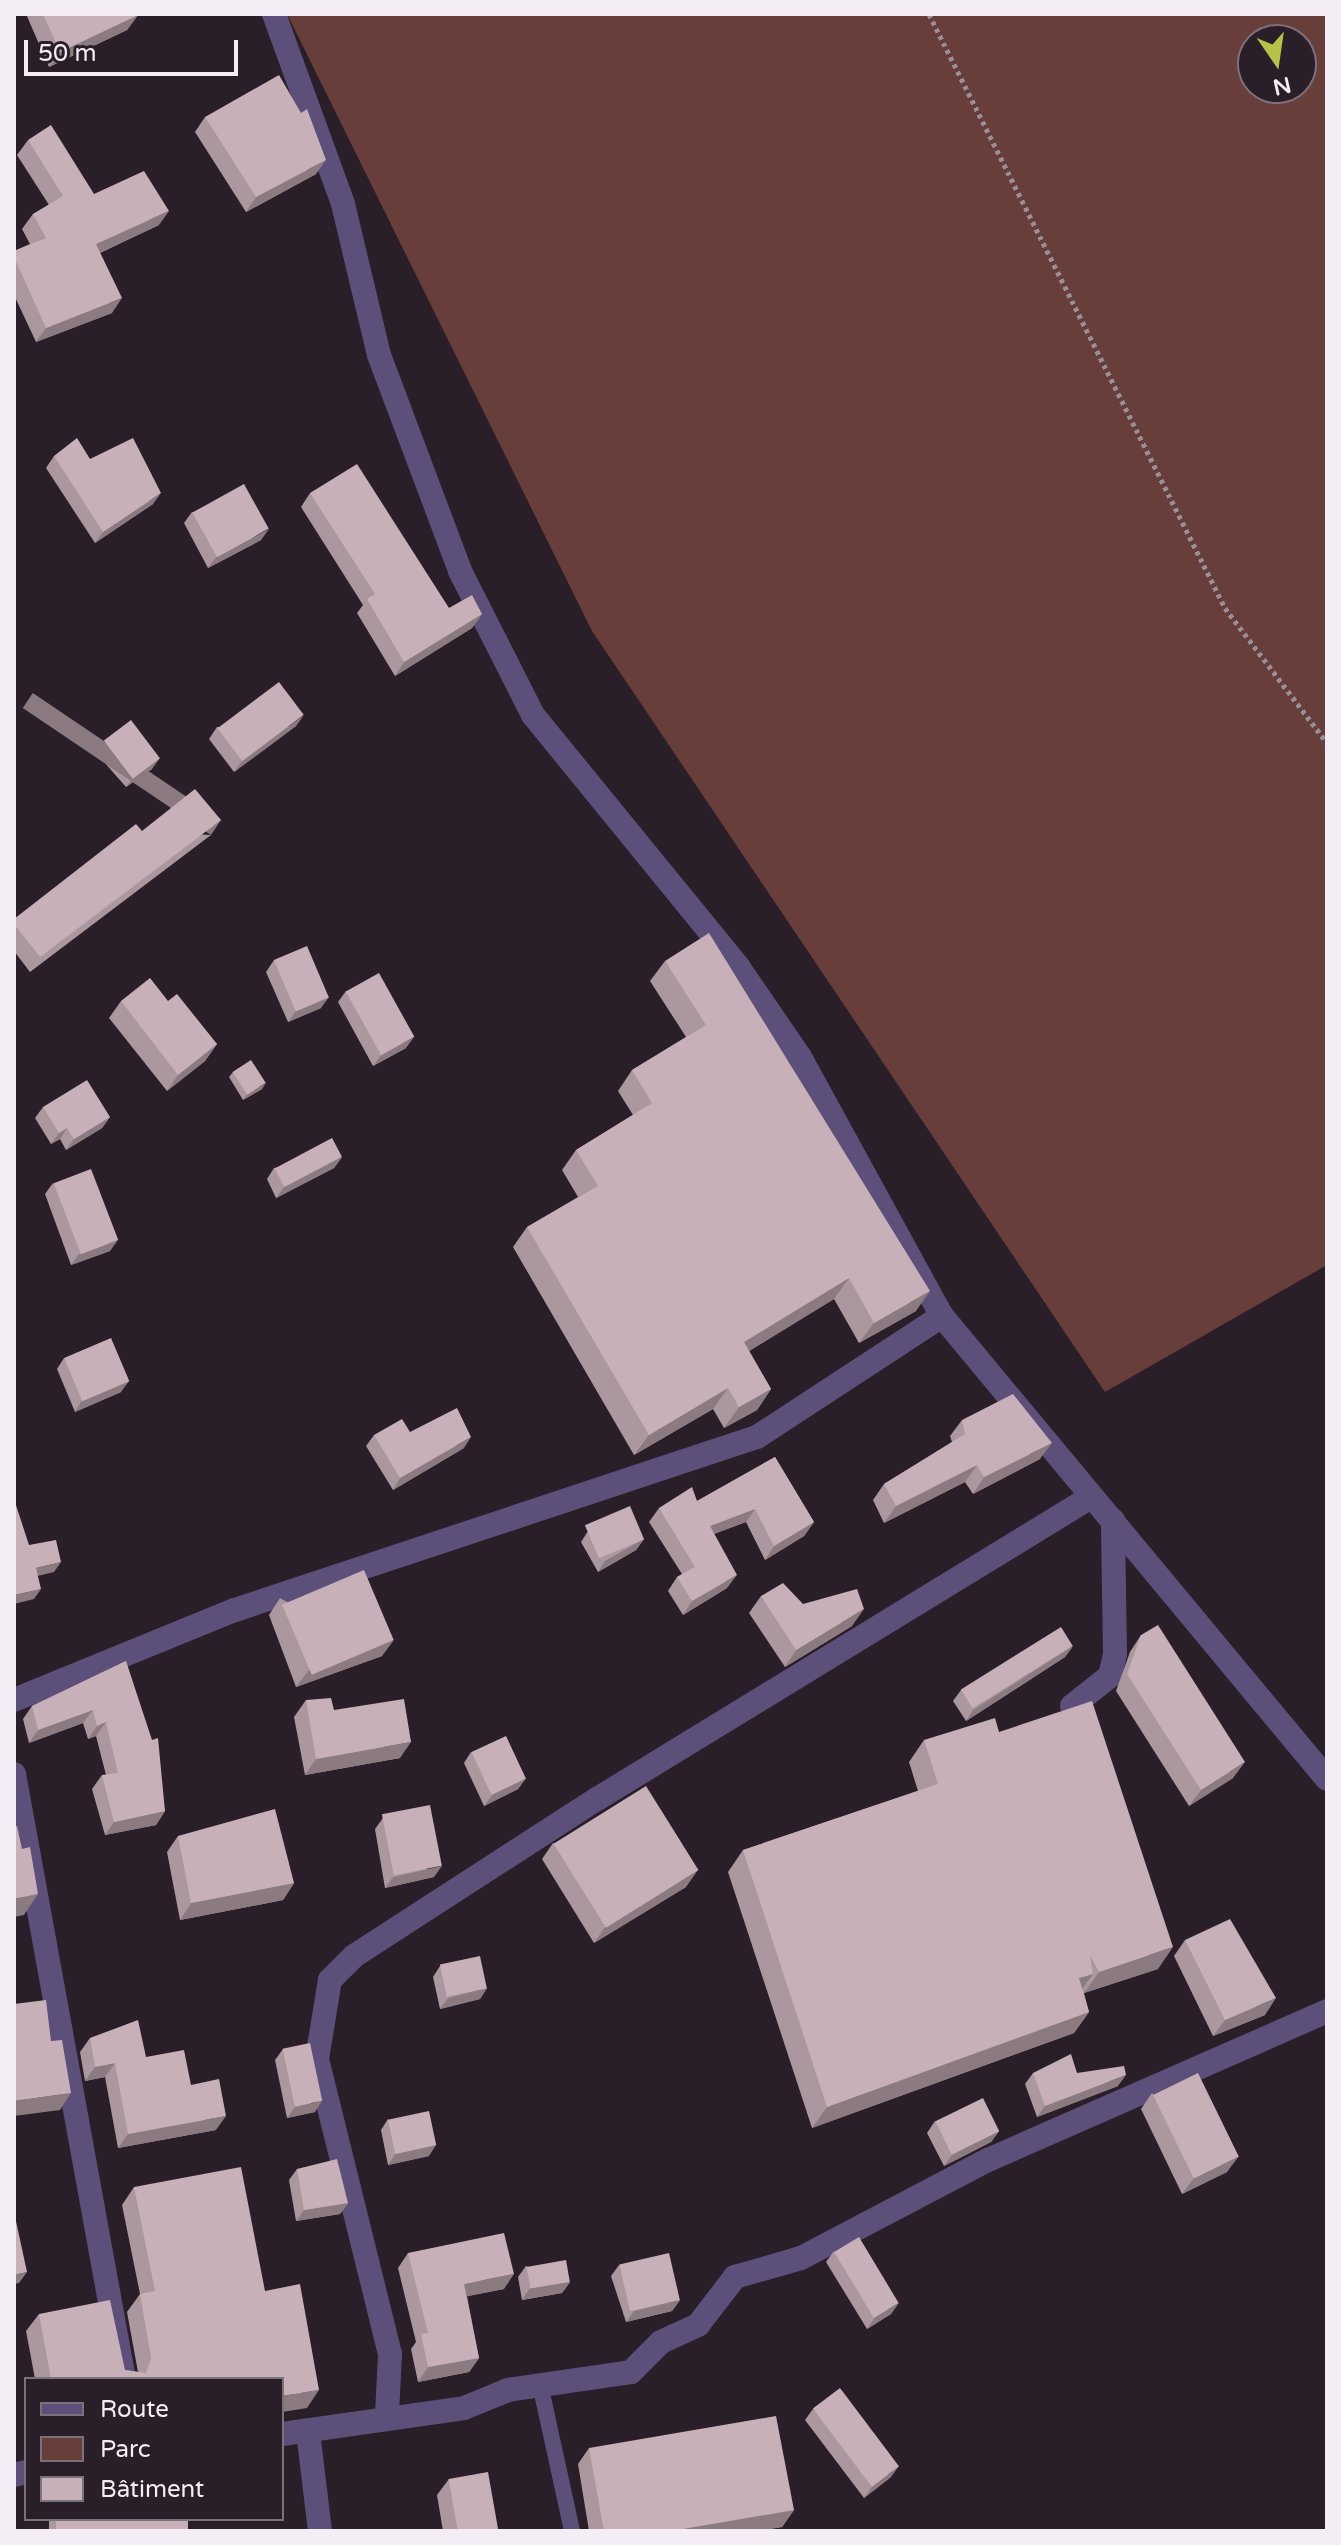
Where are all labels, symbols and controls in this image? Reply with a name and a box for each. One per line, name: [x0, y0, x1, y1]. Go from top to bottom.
scale bar: [28, 24, 242, 74]
north arrow: [1237, 24, 1317, 104]
text: 50 m: [38, 39, 96, 68]
text: N: [1270, 71, 1293, 100]
legend: [24, 2377, 284, 2521]
text: Route: [100, 2395, 169, 2424]
text: Parc: [100, 2435, 151, 2464]
text: Bâtiment: [100, 2475, 204, 2504]

